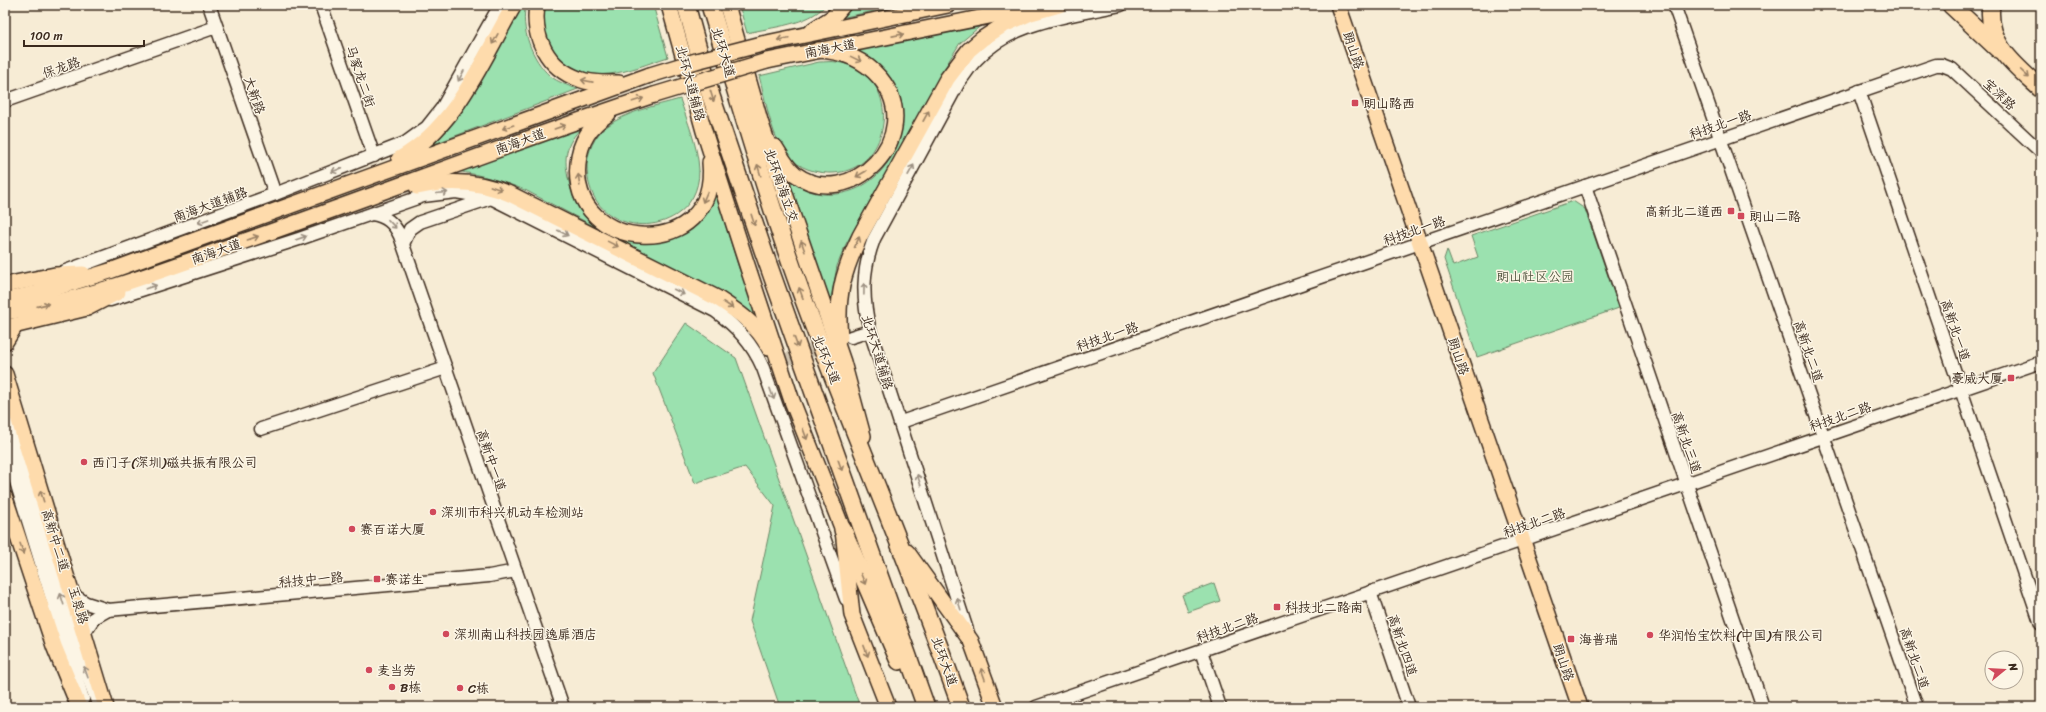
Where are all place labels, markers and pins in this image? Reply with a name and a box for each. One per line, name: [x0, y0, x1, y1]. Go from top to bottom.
place label: 朗山路西: [1363, 92, 1415, 115]
marker: 朗山路西: [1350, 98, 1360, 108]
place label: 高新北二道西: [1645, 200, 1723, 223]
place label: 朗山二路: [1749, 205, 1801, 228]
marker: 高新北二道西: [1726, 206, 1736, 216]
marker: 朗山二路: [1736, 211, 1746, 221]
place label: 豪威大厦: [1951, 367, 2003, 390]
marker: 豪威大厦: [2006, 373, 2016, 383]
place label: 西门子(深圳)磁共振有限公司: [92, 451, 257, 474]
marker: 西门子(深圳)磁共振有限公司: [79, 457, 89, 467]
place label: 深圳市科兴机动车检测站: [441, 501, 584, 524]
marker: 深圳市科兴机动车检测站: [428, 507, 438, 517]
place label: 赛百诺大厦: [360, 518, 425, 541]
marker: 赛百诺大厦: [347, 524, 357, 534]
place label: 赛诺生: [385, 568, 424, 591]
marker: 赛诺生: [372, 574, 382, 584]
place label: 科技北二路南: [1285, 596, 1363, 619]
marker: 科技北二路南: [1272, 602, 1282, 612]
place label: 深圳南山科技园逸扉酒店: [454, 623, 597, 646]
place label: 华润怡宝饮料(中国)有限公司: [1658, 624, 1823, 647]
place label: 海普瑞: [1579, 628, 1618, 651]
marker: 深圳南山科技园逸扉酒店: [441, 629, 451, 639]
marker: 华润怡宝饮料(中国)有限公司: [1645, 630, 1655, 640]
marker: 海普瑞: [1566, 634, 1576, 644]
place label: 麦当劳: [377, 659, 416, 682]
marker: 麦当劳: [364, 665, 374, 675]
place label: B栋: [400, 676, 421, 699]
place label: C栋: [468, 677, 489, 700]
marker: B栋: [387, 682, 397, 692]
marker: C栋: [455, 683, 465, 693]

